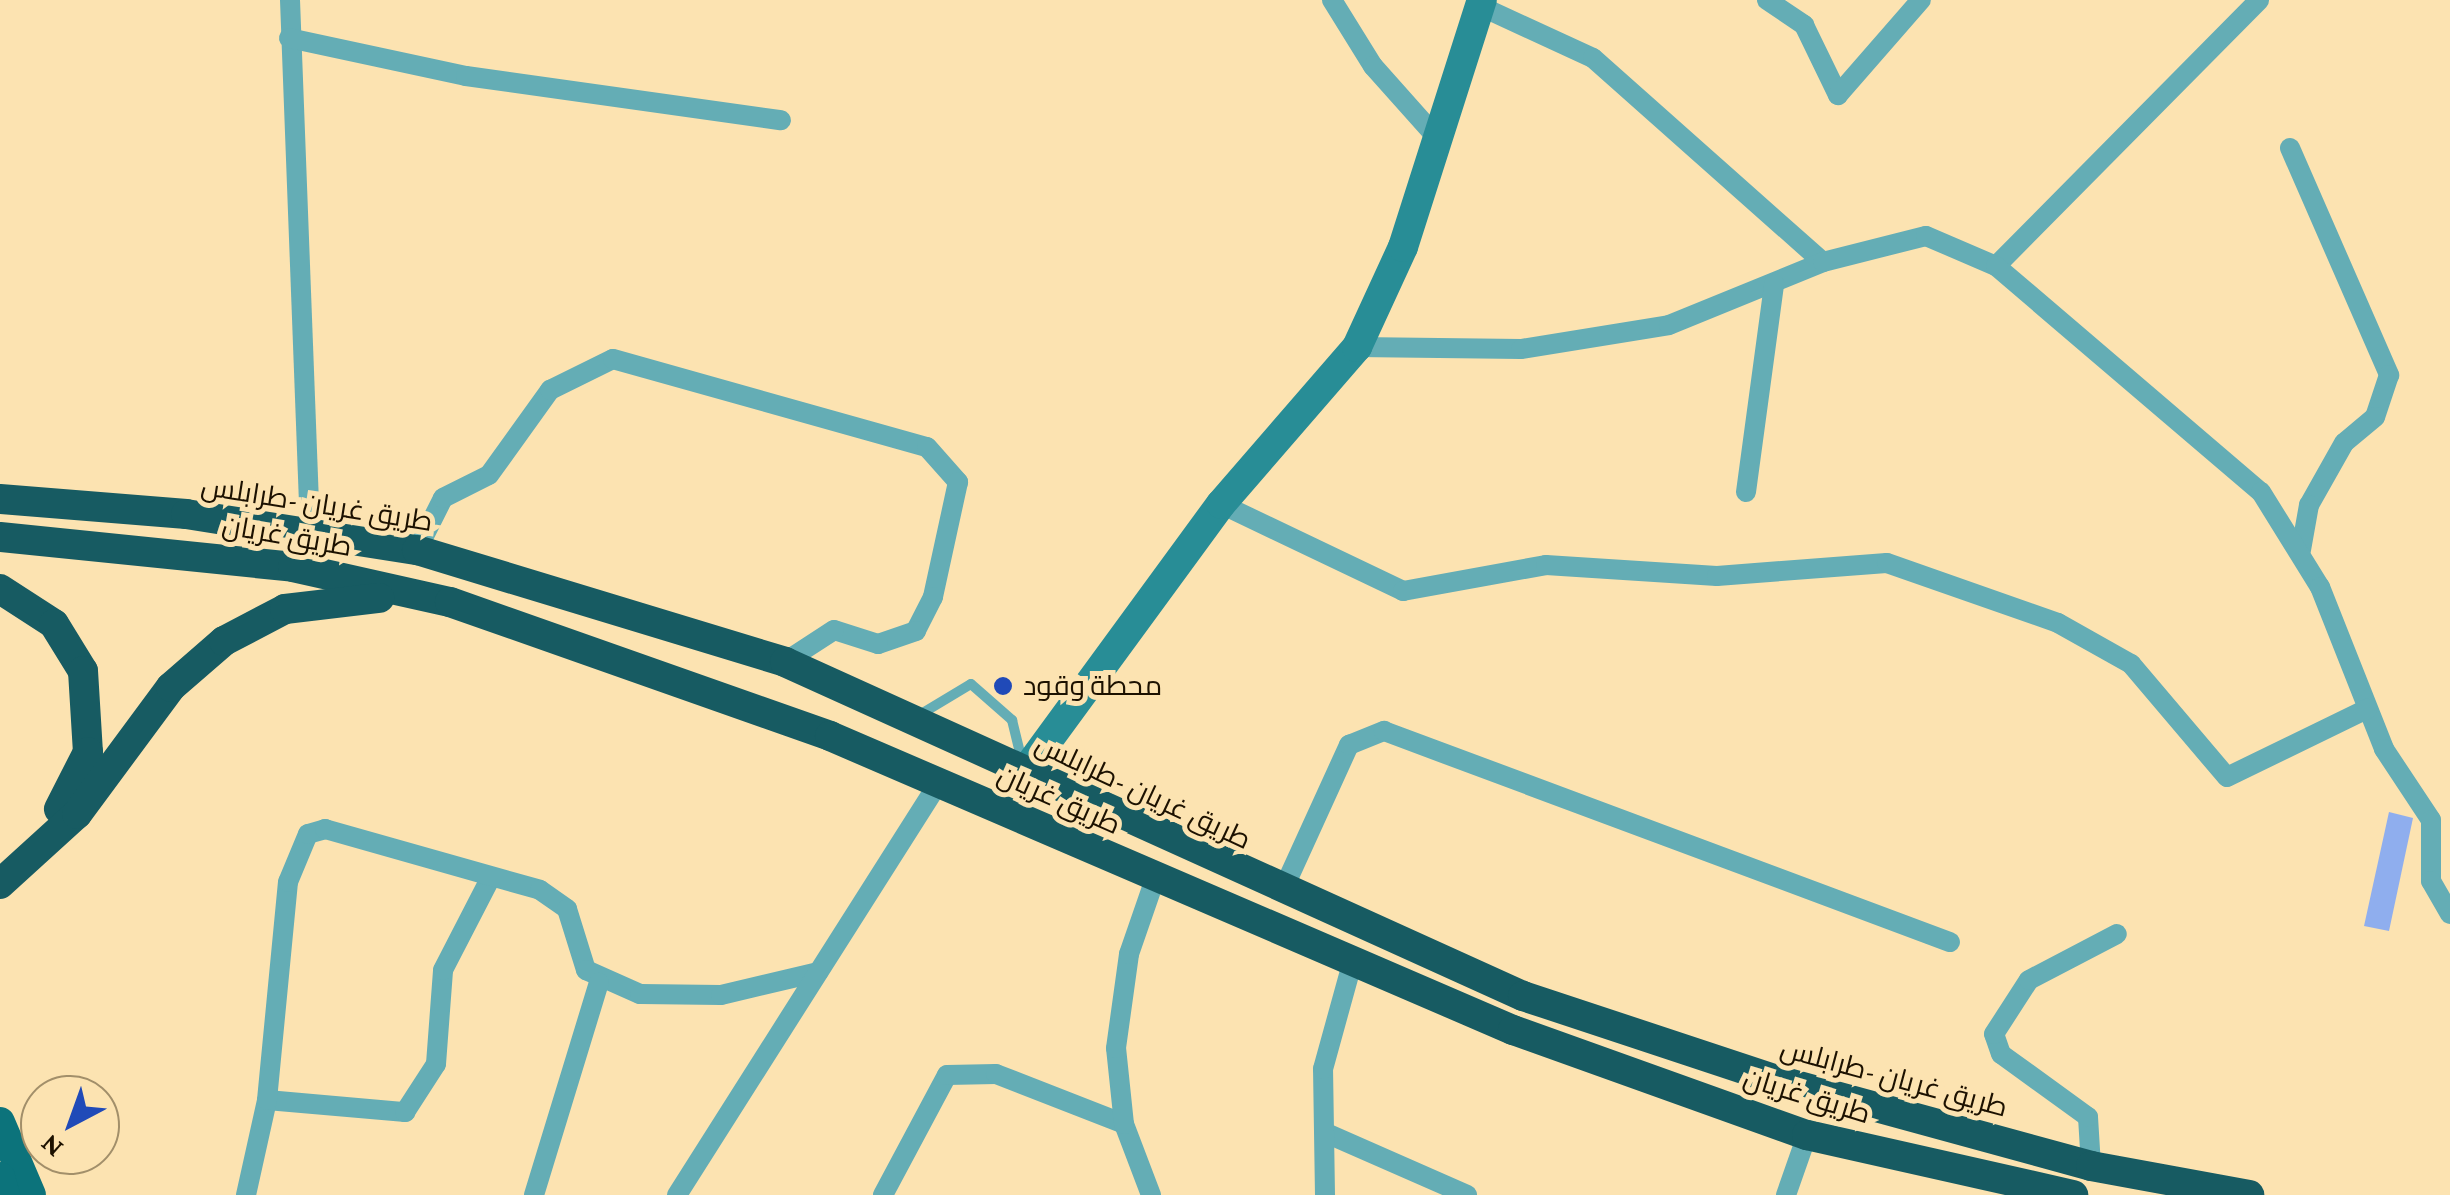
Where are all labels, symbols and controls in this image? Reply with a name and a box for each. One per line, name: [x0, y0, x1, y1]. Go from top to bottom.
street label: طريق غريان -طرابلس: [199, 469, 435, 539]
street label: طريق غريان: [220, 508, 354, 564]
place label: محطة وقود: [1023, 669, 1162, 703]
marker: محطة وقود: [992, 675, 1014, 697]
street label: طريق غريان -طرابلس: [1030, 727, 1256, 857]
street label: طريق غريان: [992, 758, 1126, 842]
street label: طريق غريان -طرابلس: [1777, 1031, 2011, 1125]
street label: طريق غريان: [1740, 1061, 1874, 1131]
north arrow: [20, 1075, 120, 1175]
text: N: [34, 1129, 69, 1164]

